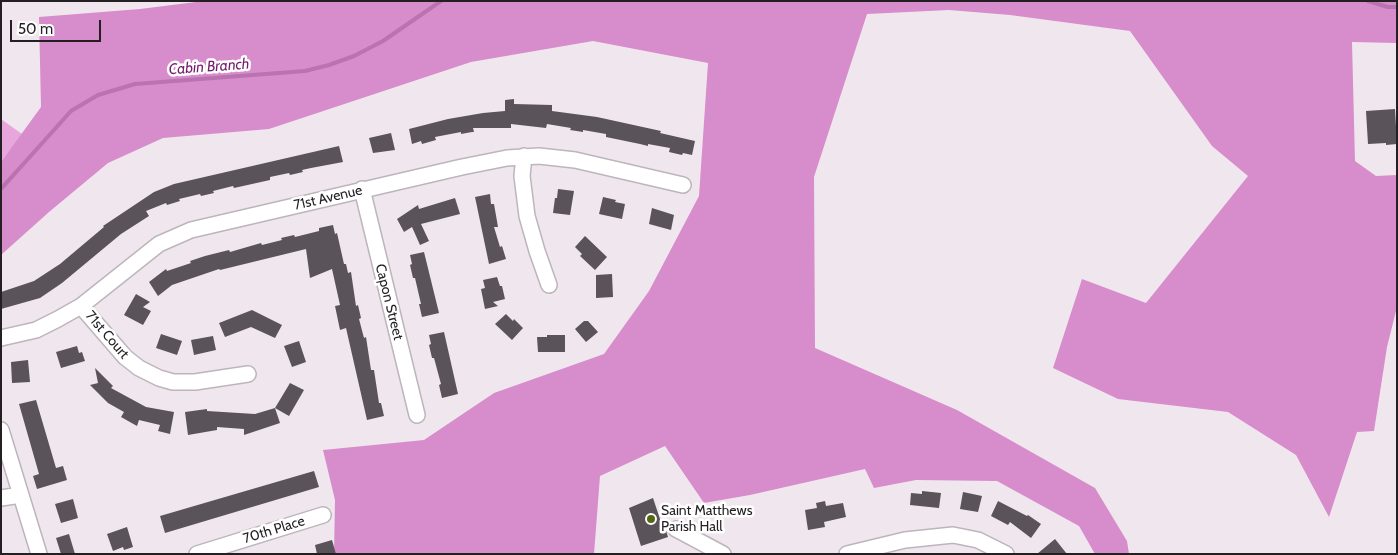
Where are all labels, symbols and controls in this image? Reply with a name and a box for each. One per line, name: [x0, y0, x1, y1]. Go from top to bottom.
scale bar: [12, 10, 104, 42]
text: 50 m: [18, 20, 53, 38]
water label: Cabin Branch: [168, 55, 250, 79]
street label: 71st Avenue: [292, 182, 364, 214]
street label: Capon Street: [371, 262, 407, 342]
street label: 71st Court: [82, 308, 132, 362]
place label: Saint Matthews Parish Hall: [661, 503, 752, 536]
street label: 70th Place: [241, 513, 307, 547]
marker: Saint Matthews Parish Hall: [645, 513, 657, 525]

